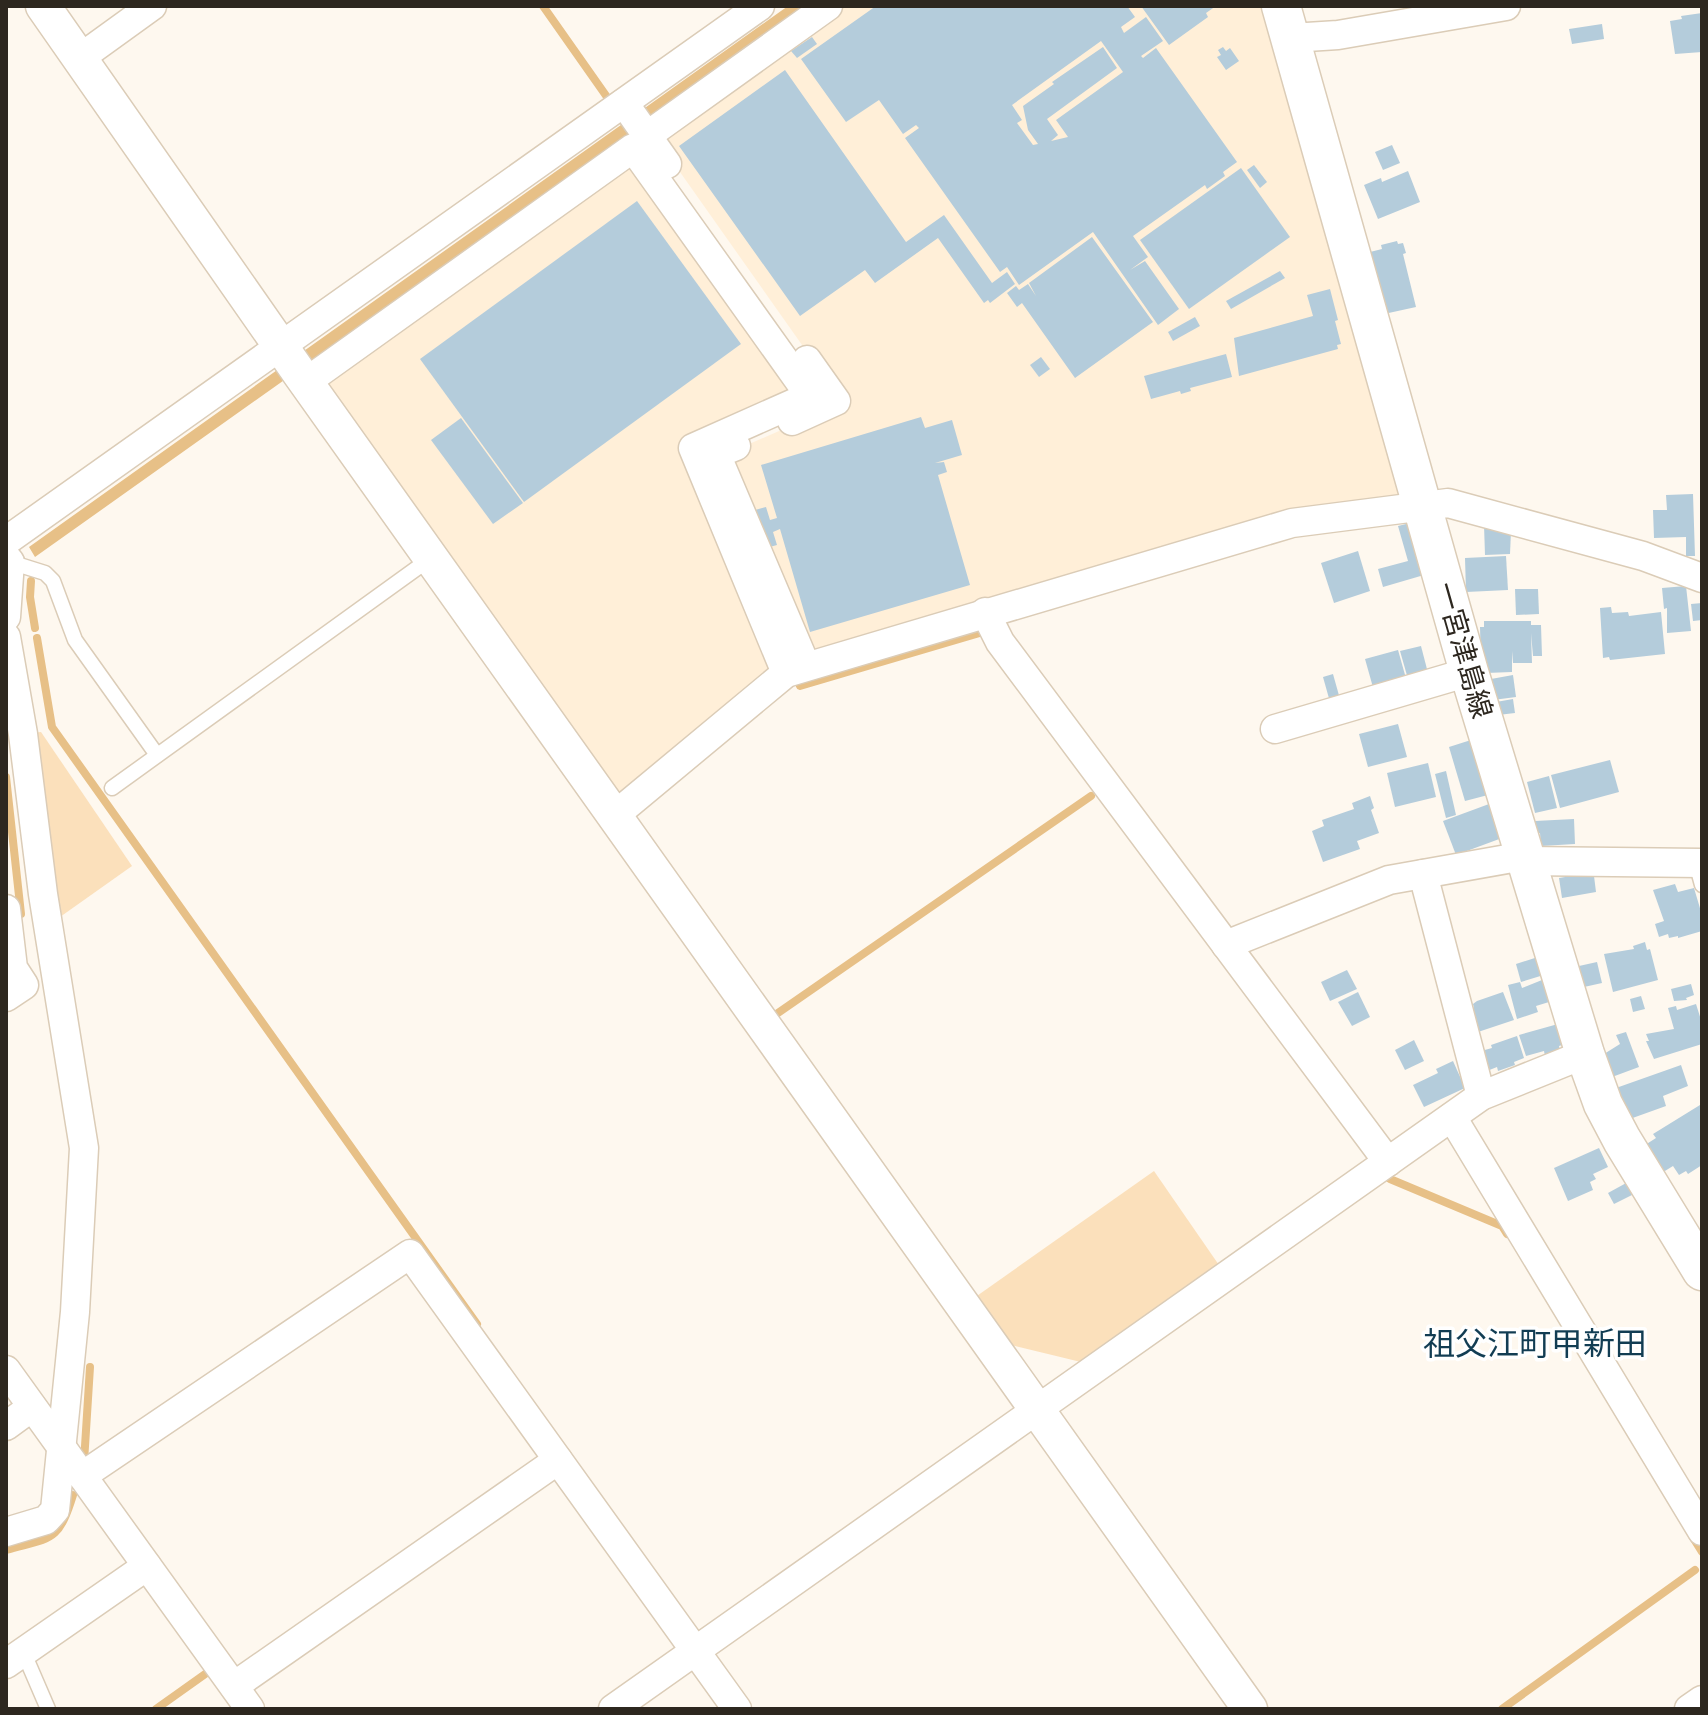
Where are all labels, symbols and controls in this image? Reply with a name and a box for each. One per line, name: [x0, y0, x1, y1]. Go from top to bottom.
street label: 一宮津島線: [1429, 578, 1499, 722]
district label: 祖父江町甲新田: [1423, 1325, 1647, 1362]

